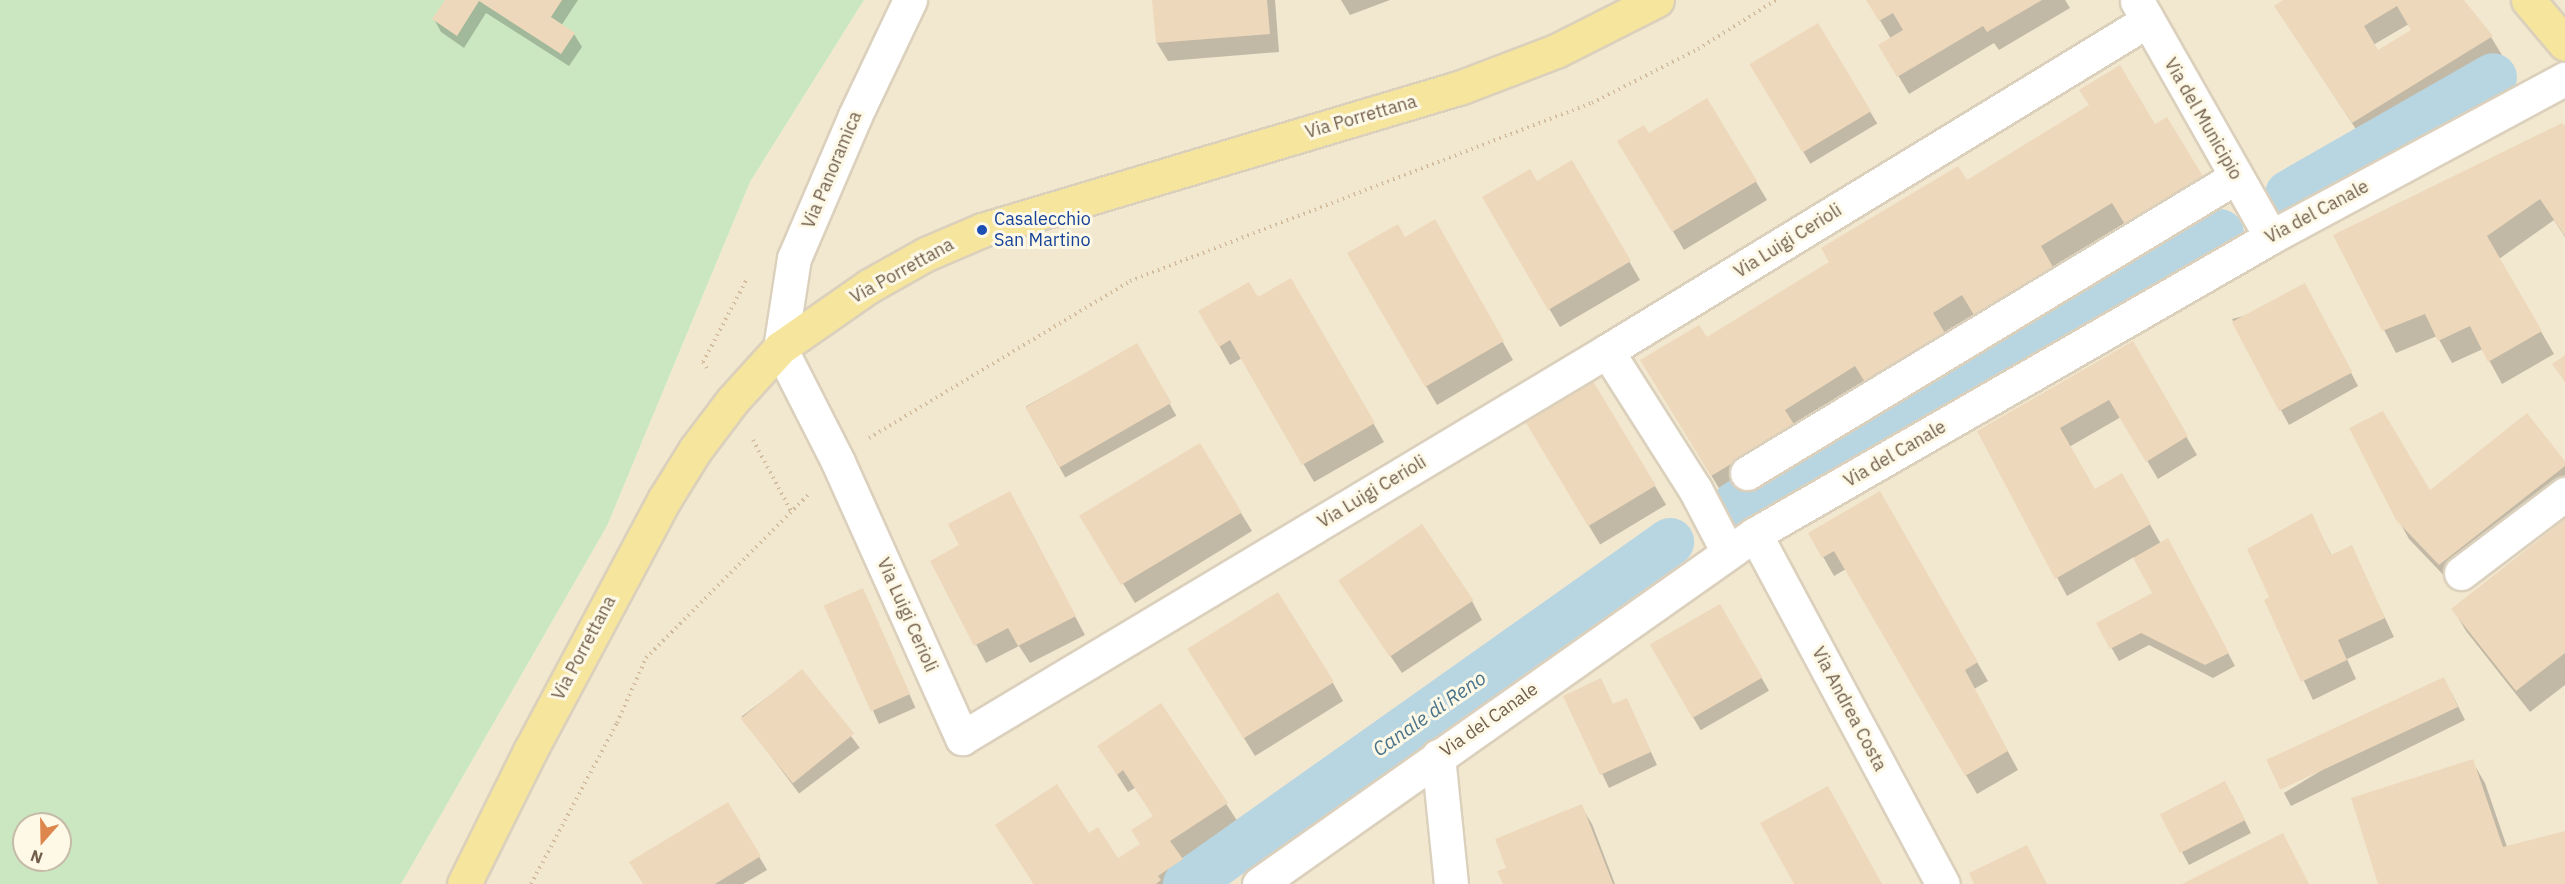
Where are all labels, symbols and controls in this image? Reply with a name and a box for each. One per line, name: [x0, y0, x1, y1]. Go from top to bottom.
street label: Via del Municipio: [2159, 54, 2247, 184]
street label: Via Porrettana: [1303, 91, 1419, 143]
street label: Via Panoramica: [798, 108, 866, 232]
street label: Via del Canale: [2262, 176, 2372, 248]
street label: Via Luigi Cerioli: [1730, 199, 1846, 283]
place label: Casalecchio San Martino: [994, 209, 1091, 252]
marker: Casalecchio San Martino: [975, 223, 989, 237]
street label: Via Porrettana: [847, 234, 957, 308]
street label: Via del Canale: [1840, 416, 1950, 492]
street label: Via Luigi Cerioli: [1314, 451, 1430, 533]
street label: Via Luigi Cerioli: [872, 555, 942, 675]
street label: Via Porrettana: [547, 592, 621, 704]
street label: Via Andrea Costa: [1807, 643, 1891, 775]
water label: Canale di Reno: [1368, 665, 1490, 761]
street label: Via del Canale: [1436, 678, 1542, 762]
north arrow: [12, 812, 72, 872]
text: N: [28, 846, 45, 868]

